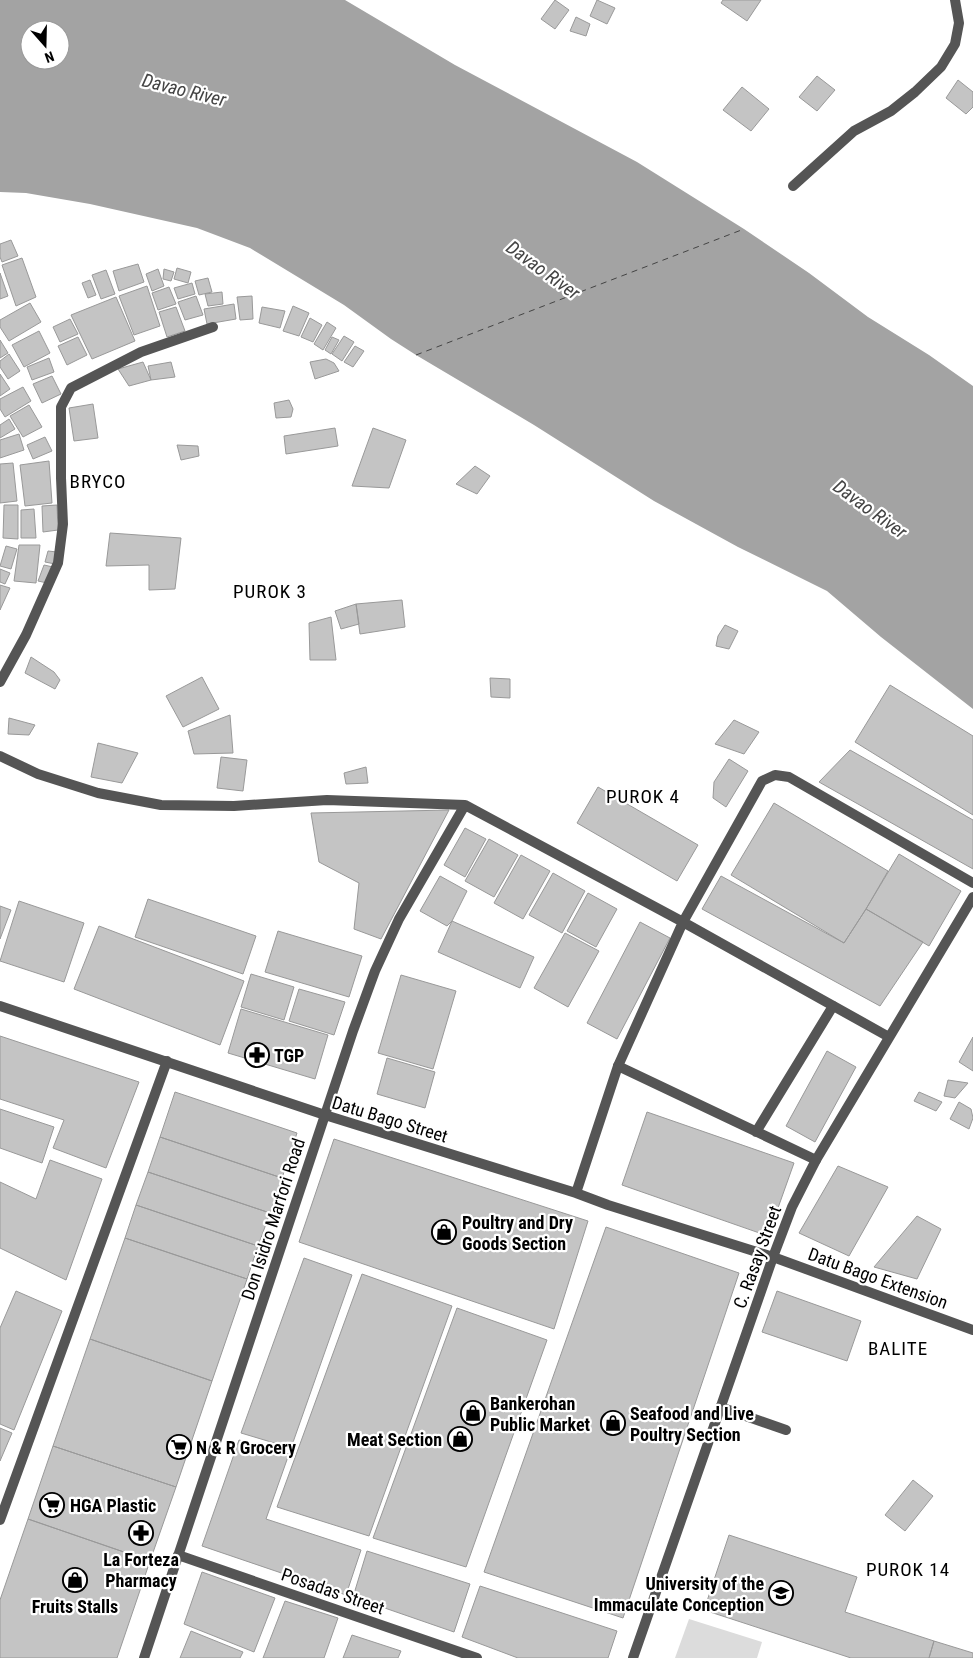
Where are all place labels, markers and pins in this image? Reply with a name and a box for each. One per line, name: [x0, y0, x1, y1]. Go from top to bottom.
pharmacy icon: TGP: [244, 1042, 270, 1068]
place label: TGP: [274, 1045, 304, 1066]
place label: Poultry and Dry Goods Section: [462, 1212, 573, 1254]
shop icon: Poultry and Dry Goods Section: [431, 1219, 457, 1245]
place label: Bankerohan Public Market: [490, 1393, 591, 1435]
shop icon: Bankerohan Public Market: [460, 1400, 486, 1426]
place label: Seafood and Live Poultry Section: [630, 1403, 754, 1445]
shop icon: Seafood and Live Poultry Section: [600, 1410, 626, 1436]
shop icon: Meat Section: [447, 1426, 473, 1452]
place label: Meat Section: [347, 1429, 442, 1450]
supermarket icon: N & R Grocery: [166, 1434, 192, 1460]
place label: N & R Grocery: [196, 1437, 296, 1458]
supermarket icon: HGA Plastic: [39, 1492, 65, 1518]
place label: HGA Plastic: [70, 1495, 156, 1516]
pharmacy icon: La Forteza Pharmacy: [128, 1520, 154, 1546]
place label: La Forteza Pharmacy: [103, 1549, 179, 1591]
shop icon: Fruits Stalls: [62, 1567, 88, 1593]
place label: University of the Immaculate Conception: [594, 1573, 764, 1615]
school or university icon: University of the Immaculate Conception: [768, 1580, 794, 1606]
place label: Fruits Stalls: [32, 1596, 118, 1617]

